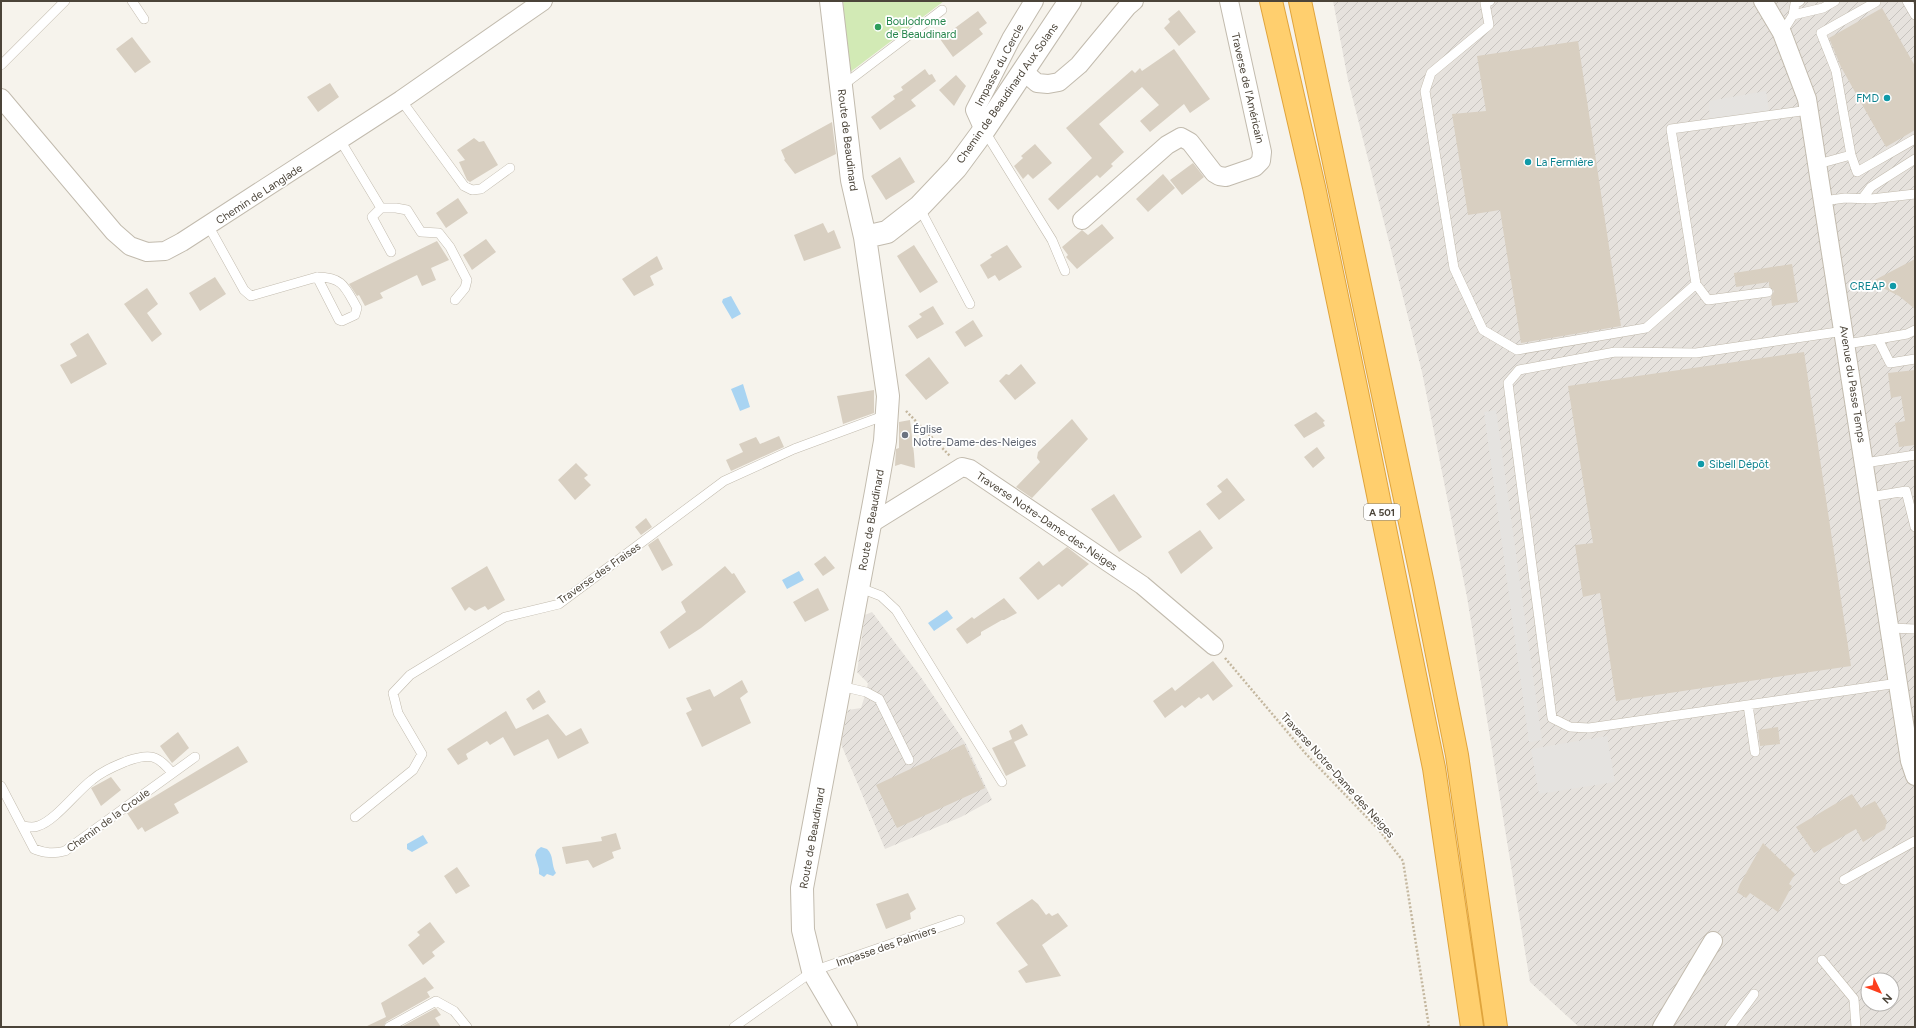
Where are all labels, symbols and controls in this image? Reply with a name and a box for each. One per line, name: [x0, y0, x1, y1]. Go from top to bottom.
place label: Boulodrome de Beaudinard: [886, 15, 957, 41]
street label: Chemin de Beaudinard Aux Solans: [954, 21, 1061, 166]
marker: Boulodrome de Beaudinard: [873, 22, 883, 32]
street label: Impasse du Cercle: [972, 22, 1026, 108]
street label: Traverse de l'Américain: [1228, 32, 1267, 145]
street label: Route de Beaudinard: [835, 88, 860, 192]
place label: FMD: [1856, 92, 1879, 105]
marker: FMD: [1882, 93, 1892, 103]
place label: La Fermière: [1536, 156, 1593, 169]
marker: La Fermière: [1523, 157, 1533, 167]
street label: Chemin de Langlade: [214, 162, 305, 227]
place label: CREAP: [1850, 280, 1886, 293]
marker: CREAP: [1888, 281, 1898, 291]
street label: Avenue du Passe Temps: [1837, 325, 1868, 444]
place label: Église Notre-Dame-des-Neiges: [913, 423, 1036, 449]
marker: Église Notre-Dame-des-Neiges: [900, 430, 910, 440]
place label: Sibell Dépôt: [1709, 458, 1769, 471]
marker: Sibell Dépôt: [1696, 459, 1706, 469]
street label: Route de Beaudinard: [856, 468, 887, 572]
street label: Traverse Notre-Dame-des-Neiges: [974, 469, 1120, 574]
road number: A 501: [1364, 504, 1400, 520]
street label: Traverse des Fraises: [555, 540, 643, 607]
street label: Traverse Notre-Dame des Neiges: [1278, 710, 1397, 840]
street label: Chemin de la Croule: [64, 786, 152, 855]
street label: Route de Beaudinard: [797, 786, 828, 890]
street label: Impasse des Palmiers: [835, 923, 938, 970]
north arrow: [1860, 972, 1900, 1012]
text: N: [1879, 991, 1895, 1006]

